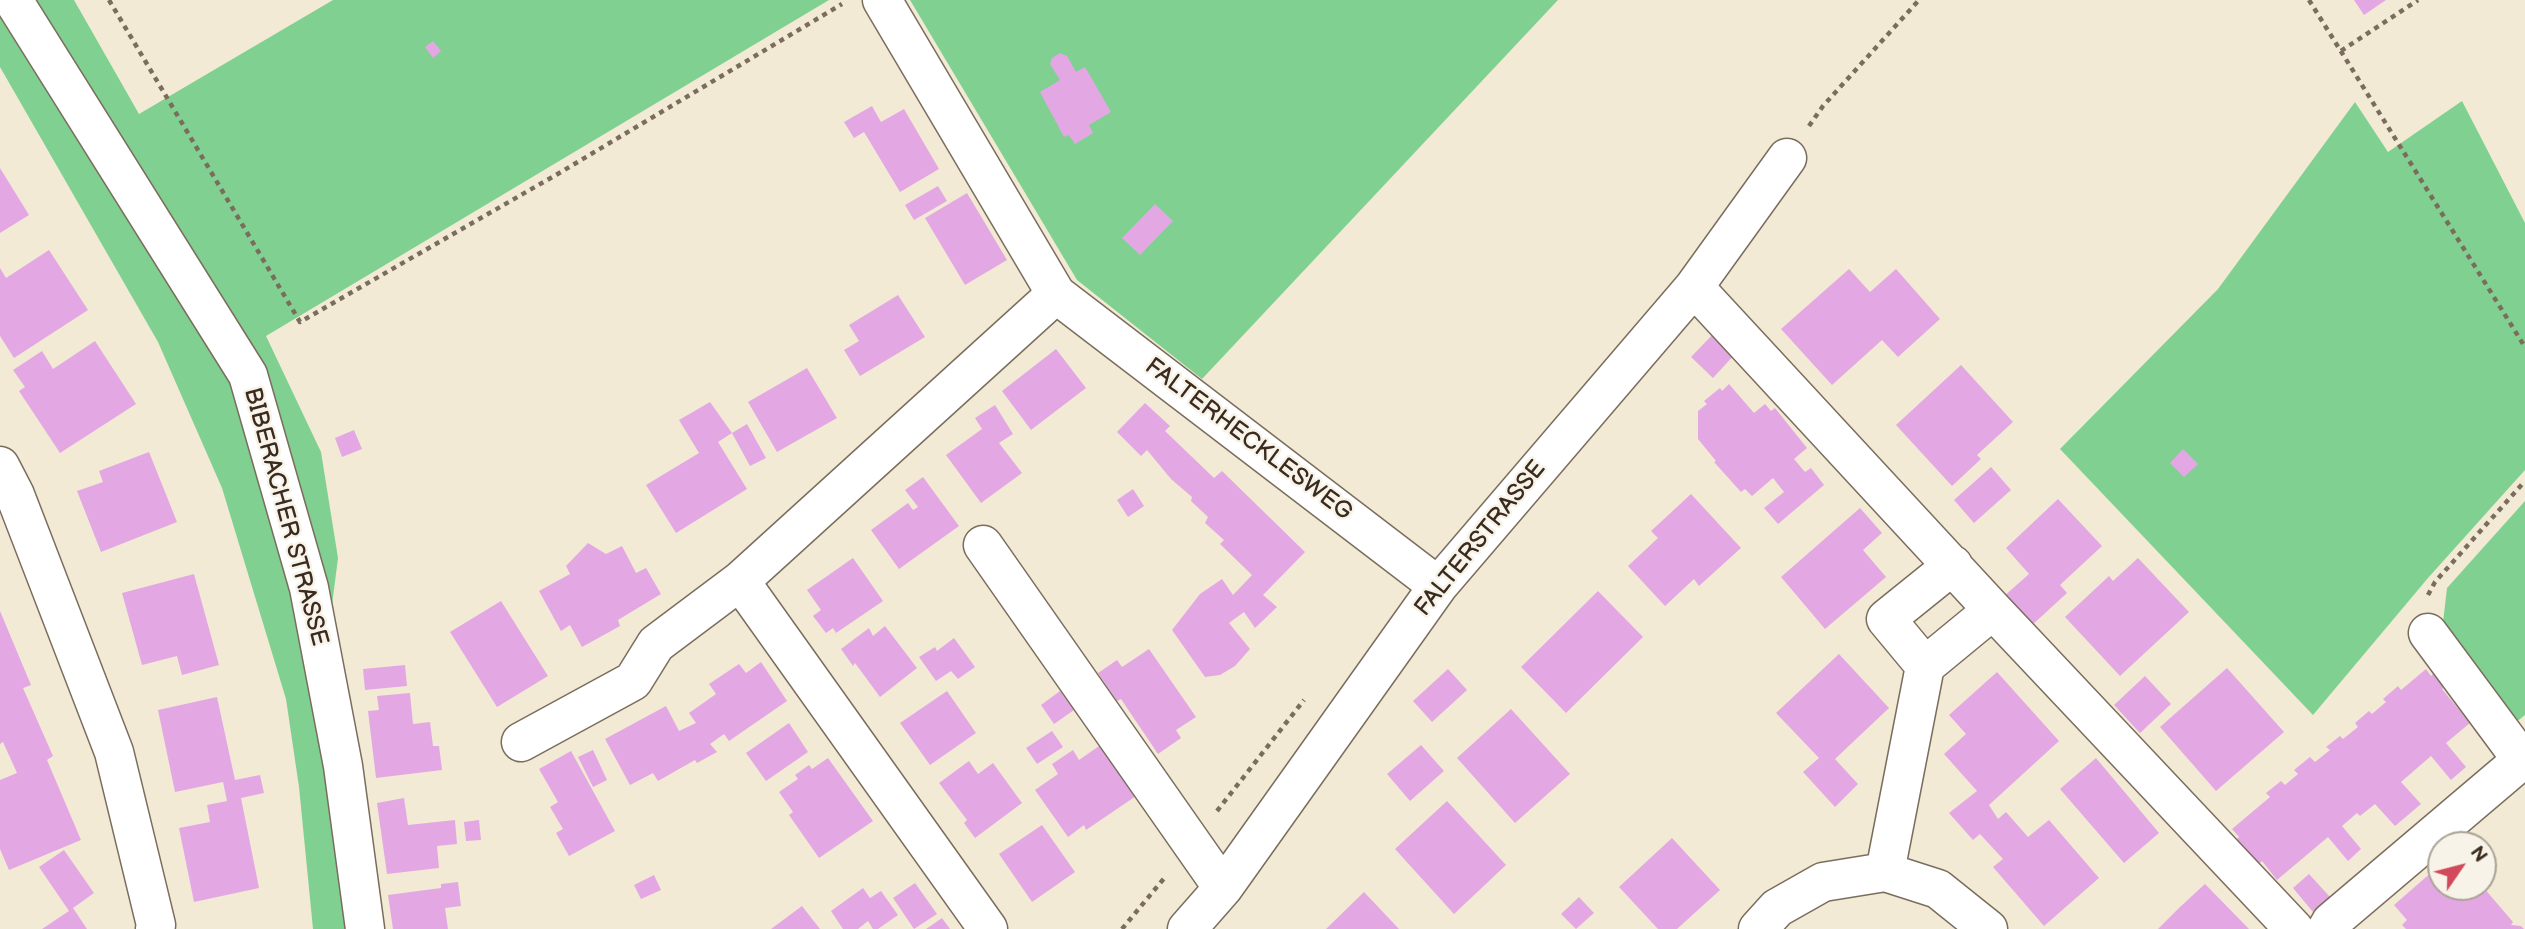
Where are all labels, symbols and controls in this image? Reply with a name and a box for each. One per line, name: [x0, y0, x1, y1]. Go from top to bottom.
street label: FALTERHECKLESWEG: [1139, 353, 1357, 527]
street label: BIBERACHER STRASSE: [237, 385, 333, 649]
street label: FALTERSTRASSE: [1409, 455, 1553, 623]
north arrow: [2427, 831, 2497, 901]
text: N: [2464, 842, 2491, 867]

